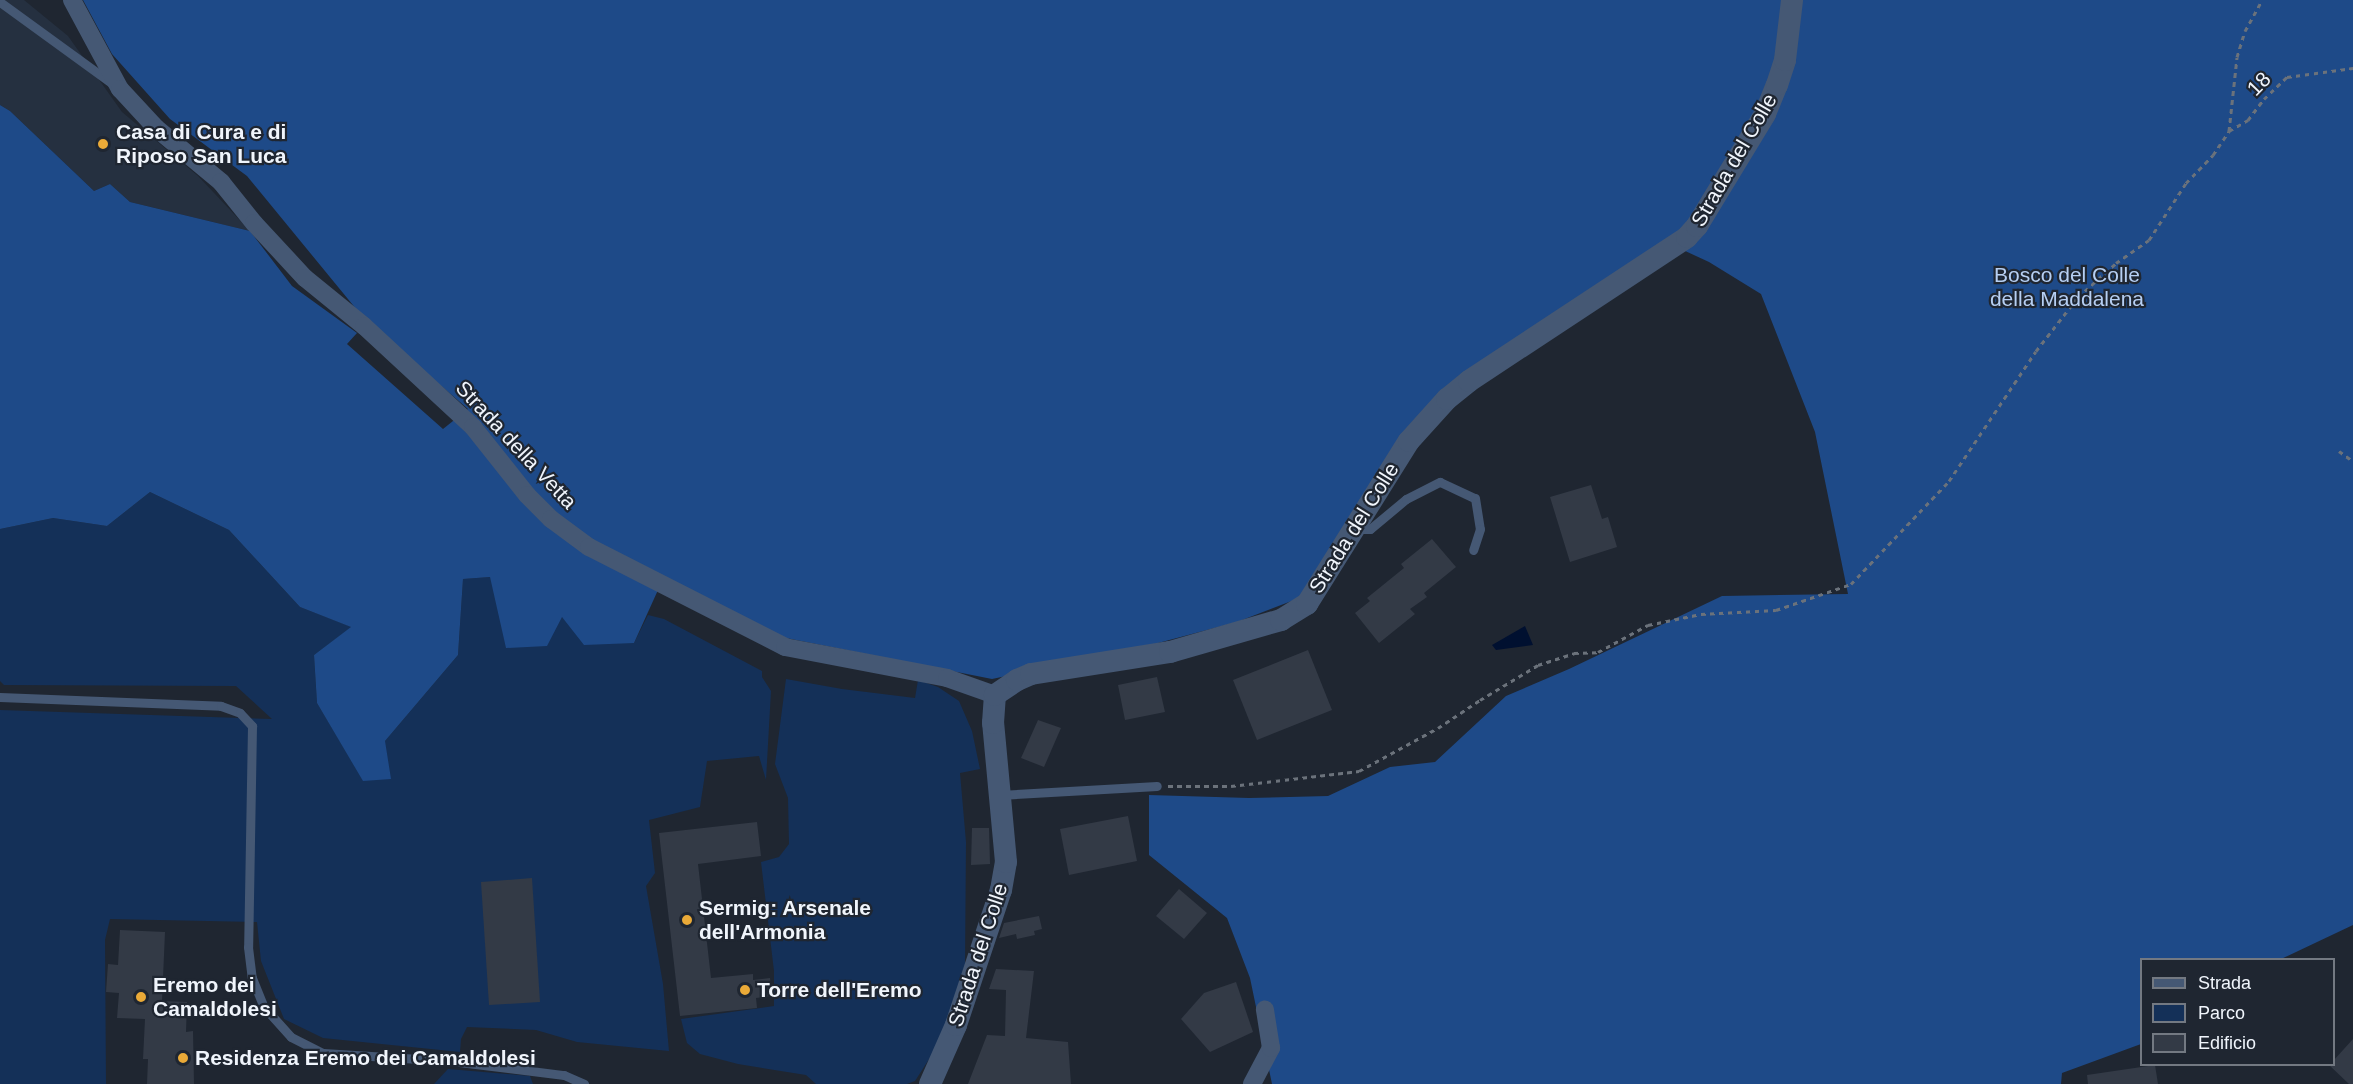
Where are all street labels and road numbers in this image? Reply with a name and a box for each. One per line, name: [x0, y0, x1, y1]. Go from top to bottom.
street label: 18: [2242, 67, 2276, 101]
street label: Strada del Colle: [1686, 89, 1782, 231]
street label: Strada della Vetta: [450, 376, 582, 514]
street label: Strada del Colle: [1304, 458, 1404, 598]
street label: Strada del Colle: [943, 880, 1013, 1030]

